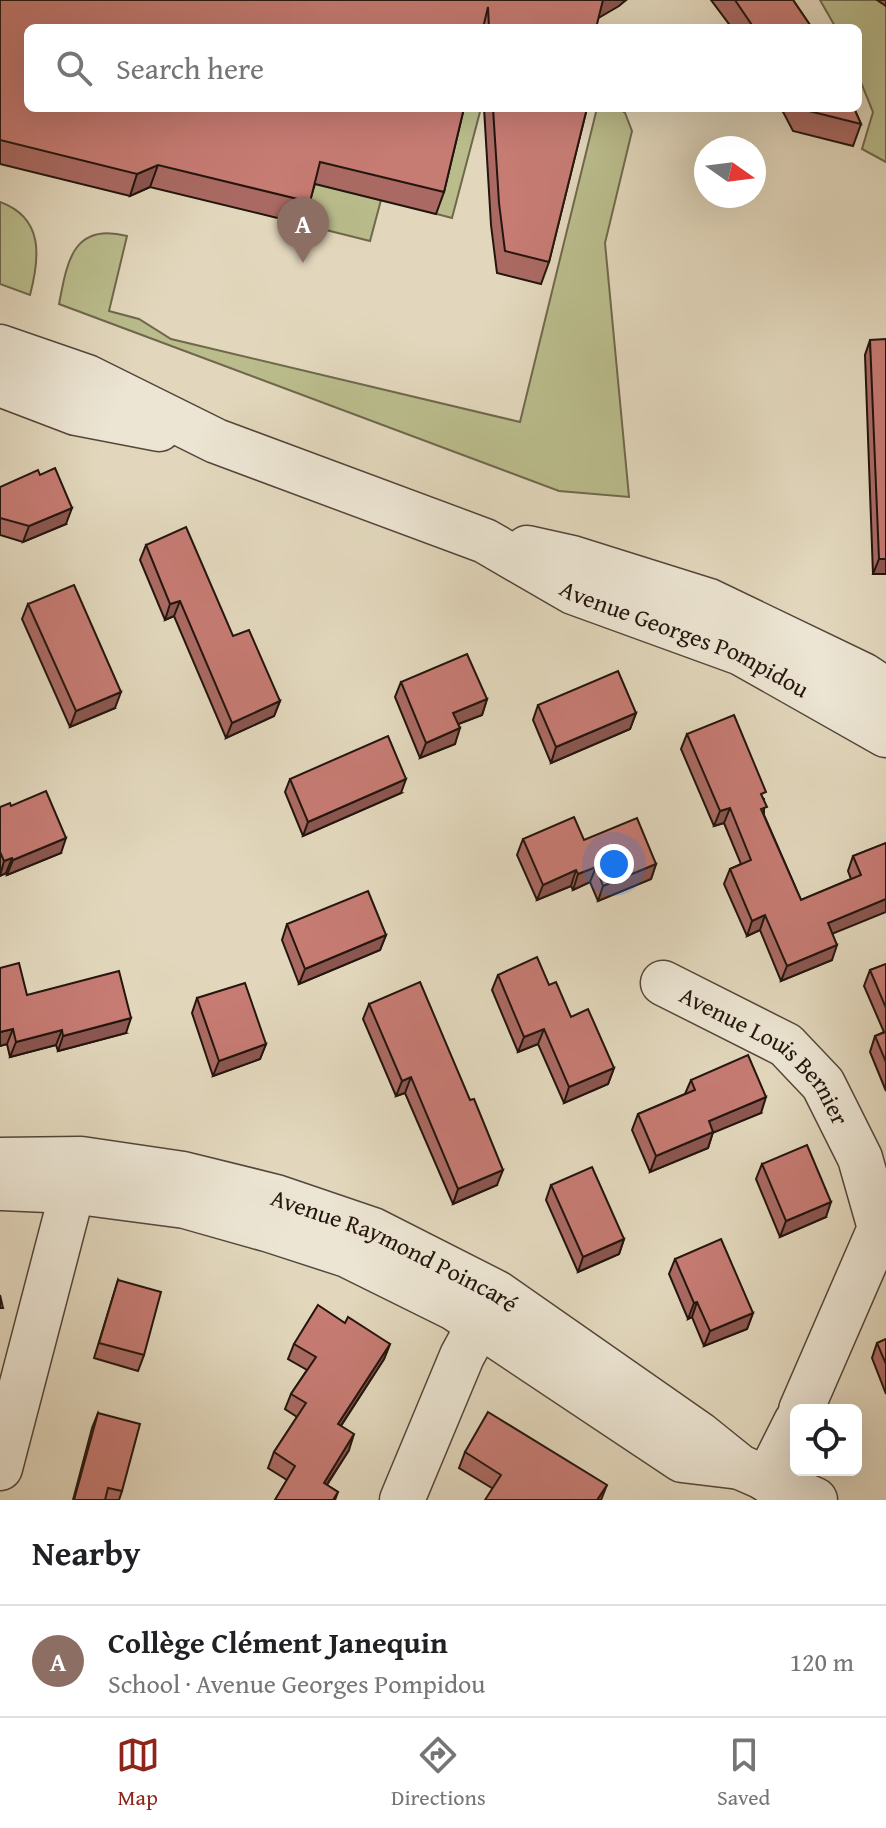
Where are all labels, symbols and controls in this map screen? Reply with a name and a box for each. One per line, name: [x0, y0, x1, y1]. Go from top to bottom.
search box: [24, 24, 862, 112]
icon: search: [52, 46, 96, 90]
text: Search here: [116, 46, 264, 90]
north arrow: [694, 136, 766, 208]
pin: A: [277, 197, 329, 263]
street label: Avenue Georges Pompidou: [554, 571, 816, 706]
your location: [594, 844, 634, 884]
street label: Avenue Louis Bernier: [674, 977, 858, 1131]
street label: Avenue Raymond Poincaré: [267, 1179, 526, 1320]
map controls: [790, 1404, 862, 1476]
button: locate: [790, 1404, 862, 1476]
text: Nearby: [32, 1528, 141, 1577]
text: Collège Clément Janequin: [108, 1620, 448, 1664]
text: A: [50, 1642, 66, 1681]
text: 120 m: [789, 1642, 854, 1681]
text: School · Avenue Georges Pompidou: [108, 1664, 485, 1703]
tab: Map: [116, 1733, 160, 1813]
tab: Directions: [391, 1733, 486, 1813]
tab: Saved: [717, 1733, 770, 1813]

